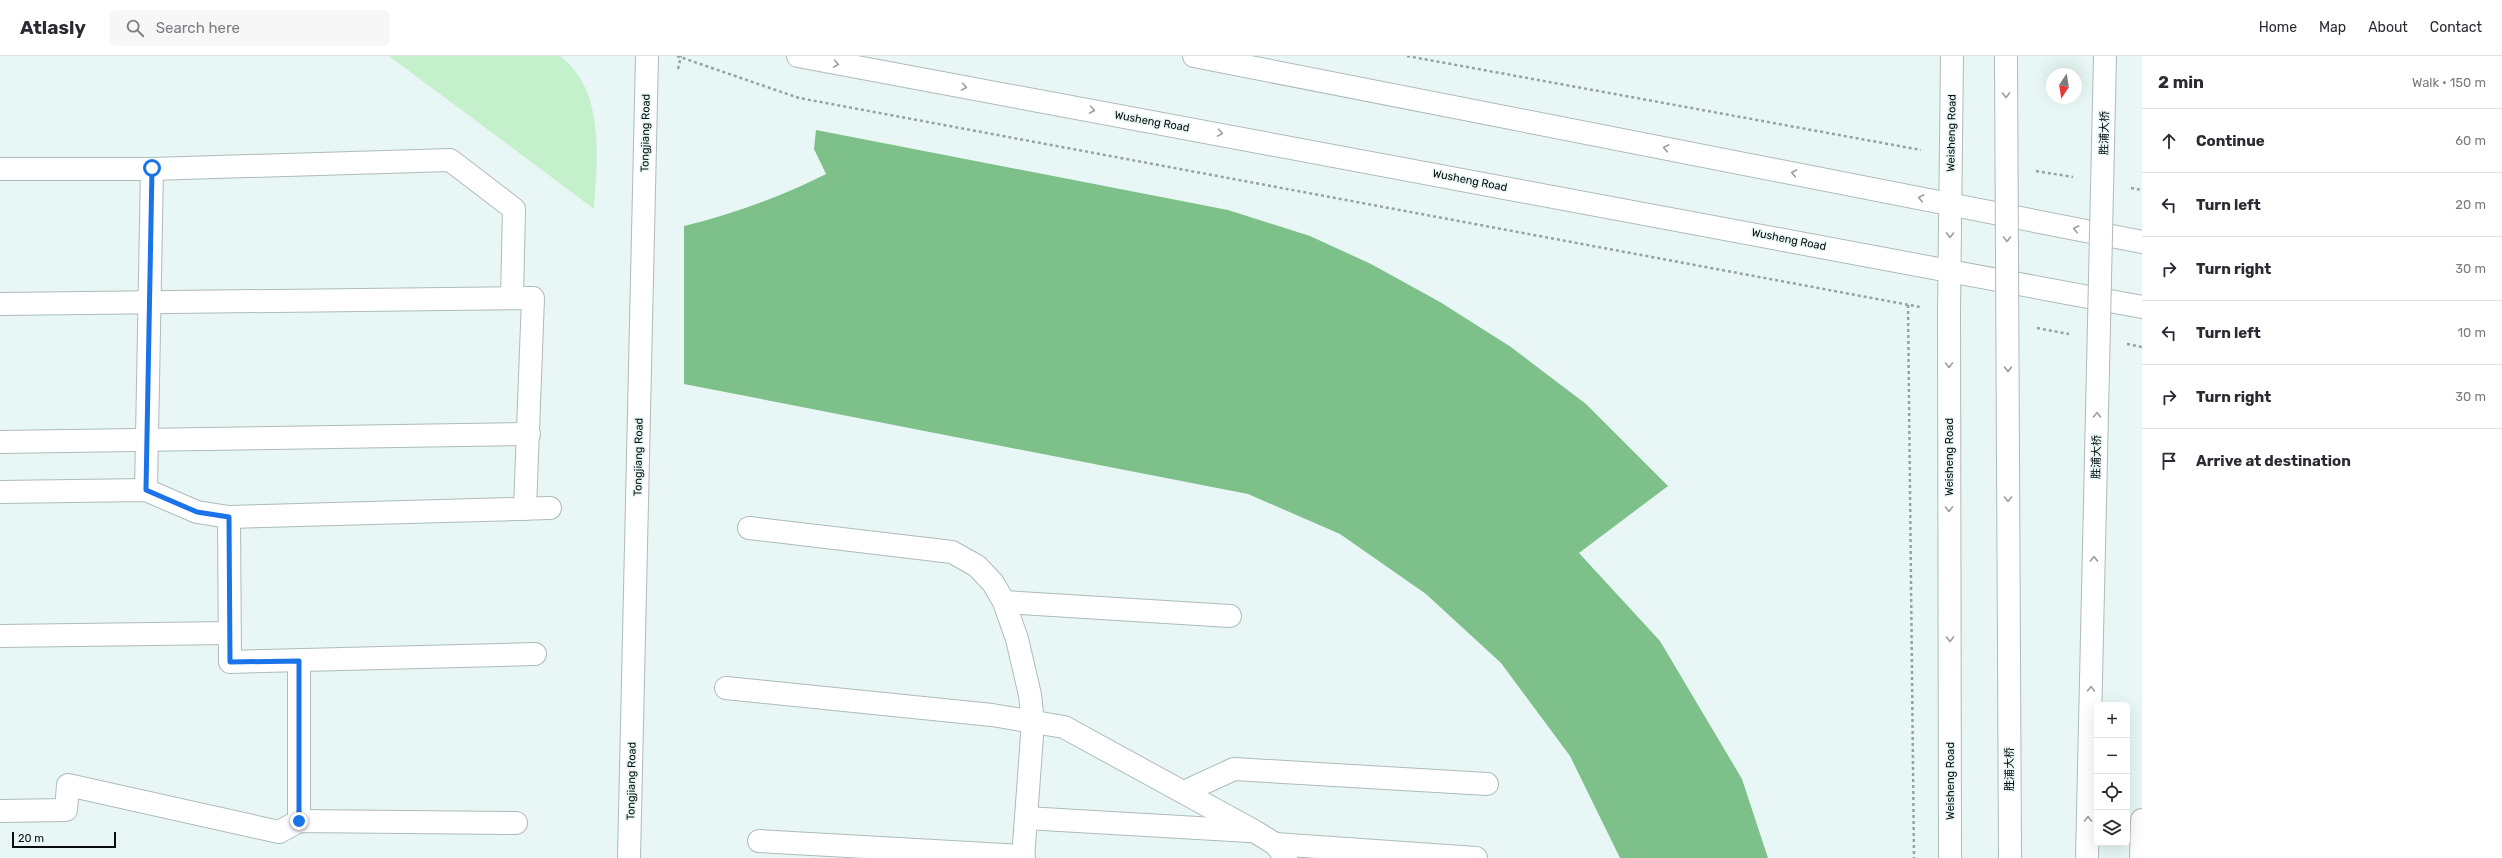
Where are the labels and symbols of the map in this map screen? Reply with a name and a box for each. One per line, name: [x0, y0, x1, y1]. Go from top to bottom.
one-way arrow: [833, 59, 839, 68]
north arrow: [2046, 68, 2082, 104]
one-way arrow: [961, 82, 967, 91]
one-way arrow: [2002, 92, 2010, 98]
street label: Tongjiang Road: [638, 94, 653, 172]
street label: Weisheng Road: [1944, 94, 1959, 172]
one-way arrow: [1089, 106, 1095, 114]
street label: Wusheng Road: [1113, 109, 1190, 134]
street label: 胜浦大桥: [2098, 111, 2111, 155]
one-way arrow: [1217, 129, 1223, 137]
one-way arrow: [1663, 145, 1669, 153]
route start: [143, 159, 161, 177]
street label: Wusheng Road: [1431, 167, 1508, 194]
one-way arrow: [1791, 170, 1797, 178]
one-way arrow: [1918, 195, 1924, 203]
one-way arrow: [2073, 225, 2079, 234]
street label: Wusheng Road: [1750, 226, 1827, 253]
one-way arrow: [1946, 232, 1954, 238]
one-way arrow: [2003, 236, 2011, 242]
one-way arrow: [1945, 362, 1953, 368]
one-way arrow: [2004, 366, 2012, 372]
one-way arrow: [2093, 412, 2101, 418]
street label: Tongjiang Road: [631, 418, 646, 496]
street label: Weisheng Road: [1943, 418, 1956, 496]
street label: 胜浦大桥: [2090, 435, 2103, 479]
one-way arrow: [2004, 496, 2012, 502]
one-way arrow: [1945, 506, 1953, 512]
one-way arrow: [2090, 556, 2098, 562]
one-way arrow: [1946, 636, 1954, 642]
one-way arrow: [2087, 686, 2095, 692]
street label: Tongjiang Road: [624, 742, 639, 820]
street label: Weisheng Road: [1944, 742, 1957, 820]
street label: 胜浦大桥: [2003, 747, 2016, 791]
route end: [290, 812, 308, 830]
one-way arrow: [2084, 816, 2092, 822]
scale bar: [12, 830, 116, 849]

